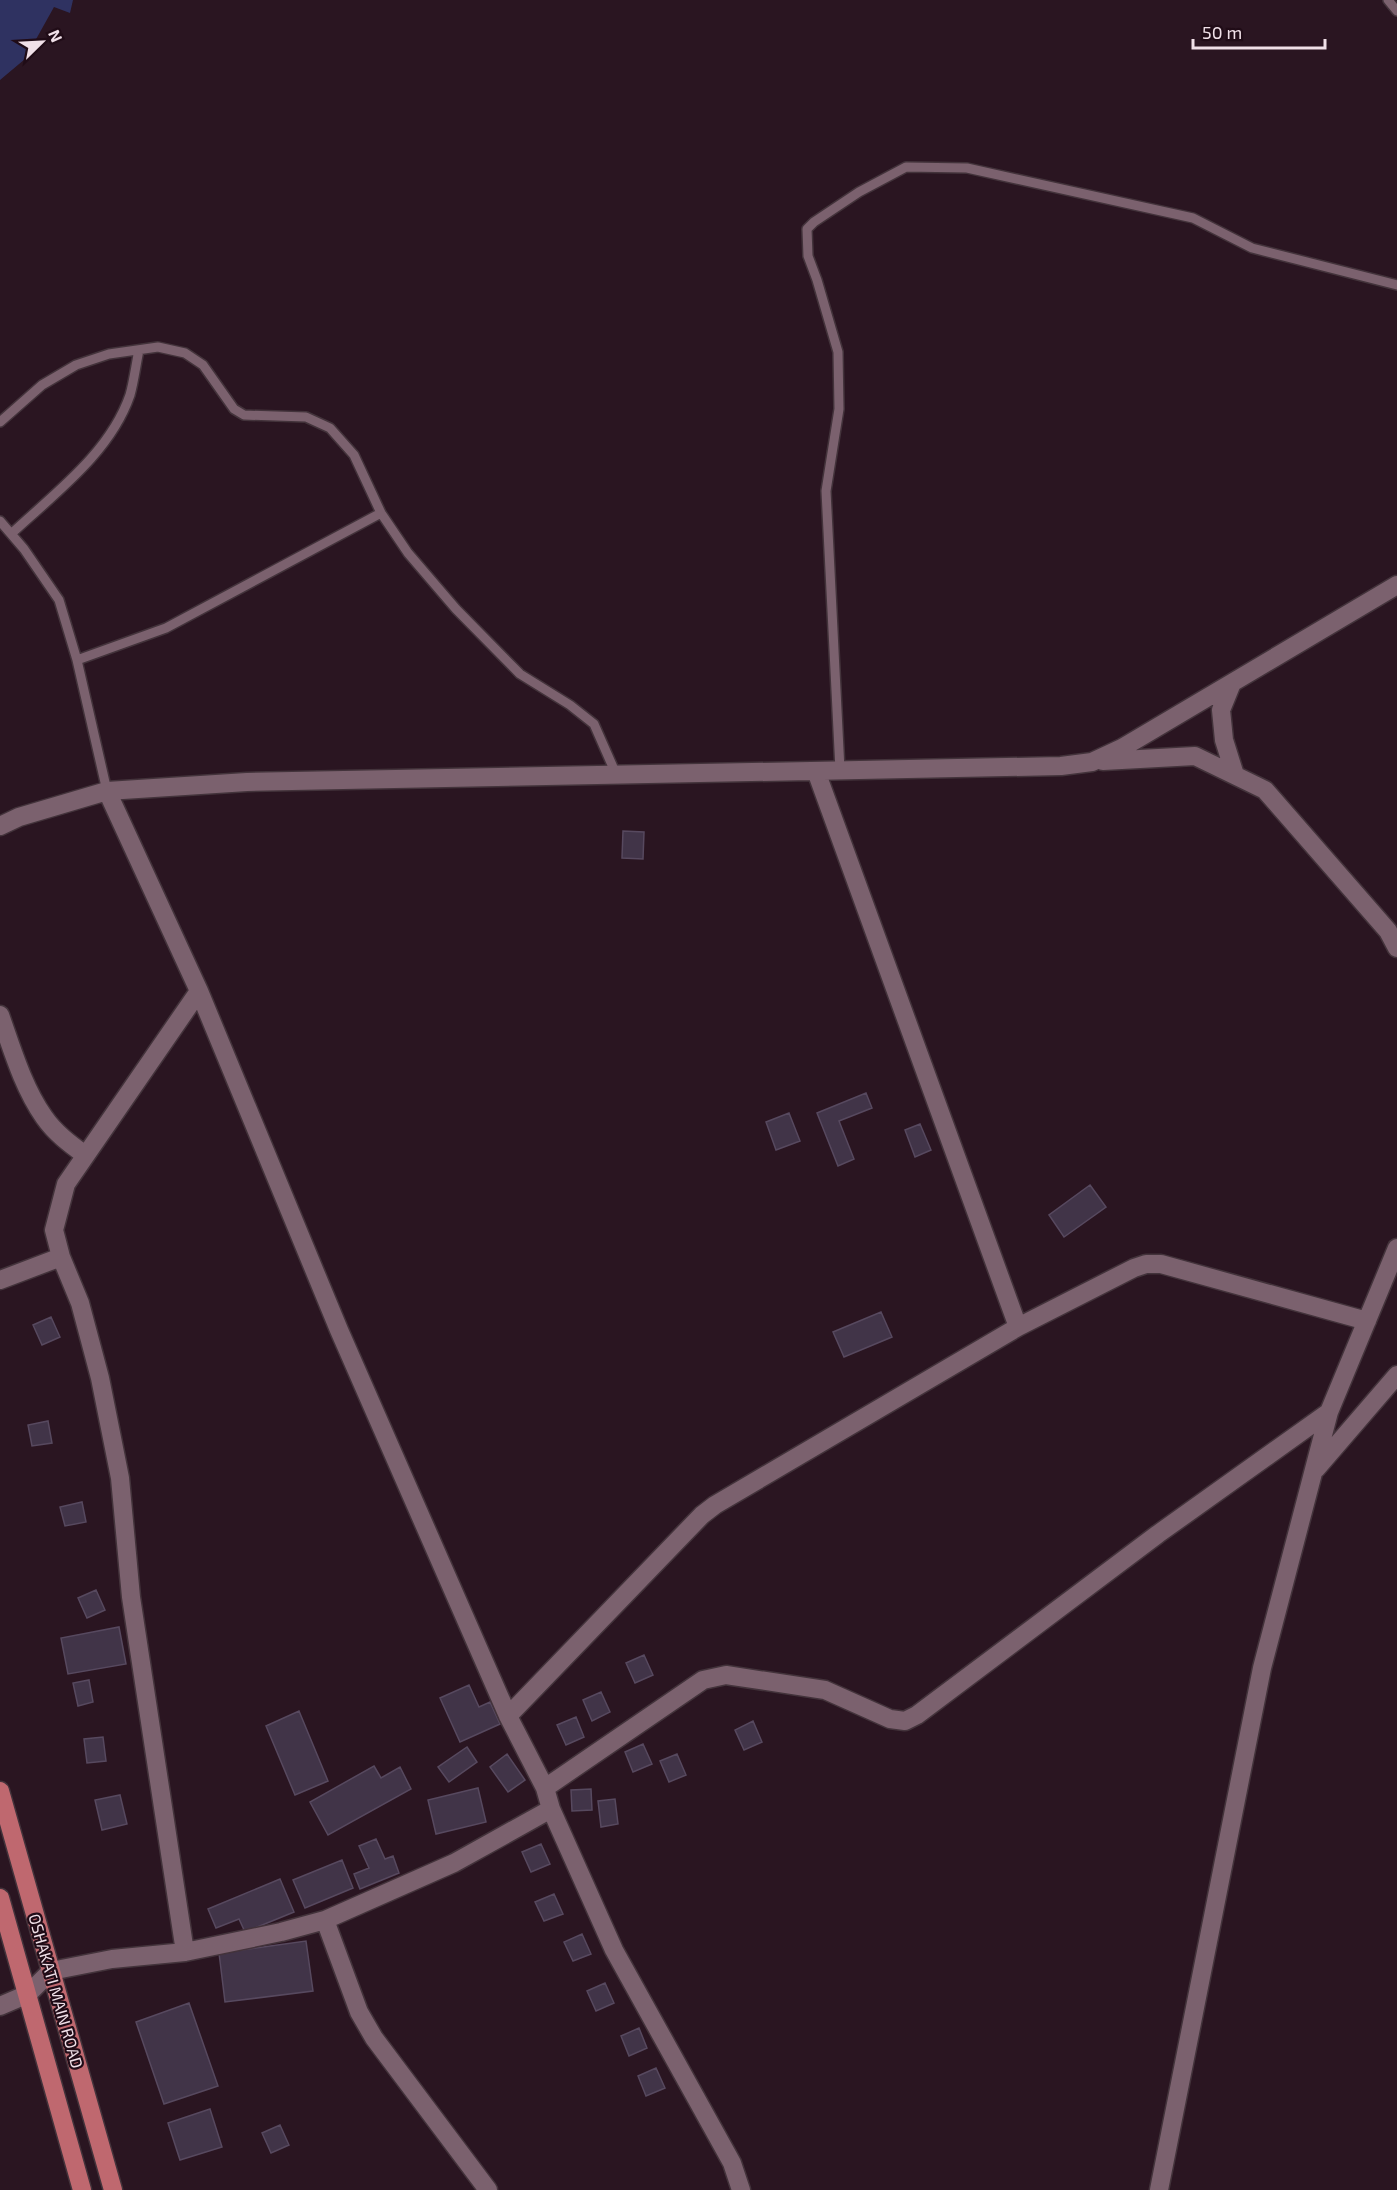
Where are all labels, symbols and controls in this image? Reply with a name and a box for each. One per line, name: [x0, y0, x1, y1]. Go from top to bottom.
north arrow: [12, 12, 72, 72]
scale bar: [1193, 12, 1325, 50]
text: 50 m: [1202, 21, 1242, 43]
text: N: [45, 27, 67, 45]
street label: OSHAKATI MAIN ROAD: [25, 1911, 88, 2070]

